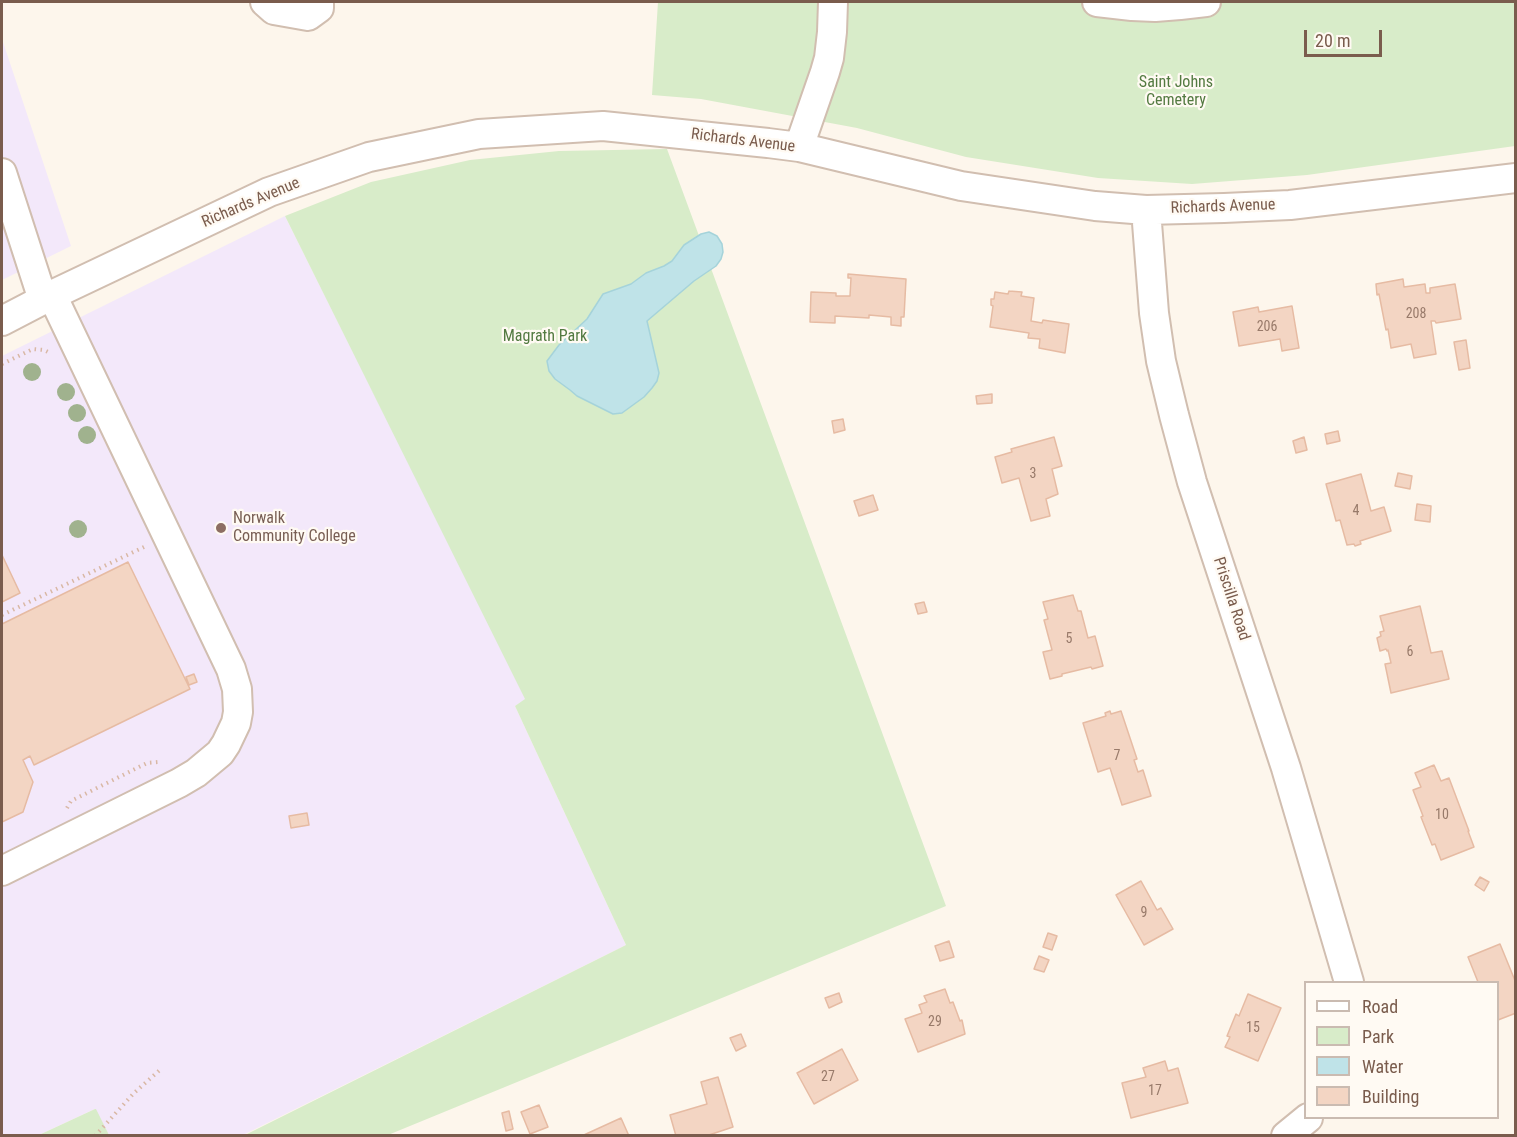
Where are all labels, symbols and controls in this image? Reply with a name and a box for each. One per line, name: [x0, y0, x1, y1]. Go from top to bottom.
scale bar: [1307, 18, 1385, 56]
text: 20 m: [1315, 30, 1350, 51]
park label: Saint Johns Cemetery: [1139, 73, 1213, 111]
street label: Richards Avenue: [690, 125, 796, 157]
street label: Richards Avenue: [199, 174, 303, 232]
street label: Richards Avenue: [1170, 196, 1276, 218]
house number: 208: [1406, 306, 1426, 322]
house number: 206: [1257, 319, 1277, 335]
park label: Magrath Park: [503, 327, 587, 347]
house number: 3: [1030, 466, 1036, 482]
house number: 4: [1353, 503, 1359, 519]
place label: Norwalk Community College: [233, 509, 356, 547]
marker: Norwalk Community College: [214, 521, 228, 535]
street label: Priscilla Road: [1208, 555, 1254, 643]
house number: 5: [1066, 631, 1072, 647]
house number: 6: [1407, 644, 1413, 660]
house number: 7: [1114, 748, 1120, 764]
house number: 10: [1435, 807, 1449, 823]
house number: 9: [1141, 905, 1147, 921]
legend: [1304, 981, 1499, 1119]
text: Road: [1362, 996, 1398, 1017]
house number: 29: [928, 1014, 942, 1030]
house number: 15: [1246, 1020, 1260, 1036]
text: Park: [1362, 1026, 1394, 1047]
text: Water: [1362, 1056, 1403, 1077]
house number: 27: [821, 1069, 835, 1085]
house number: 17: [1148, 1083, 1162, 1099]
text: Building: [1362, 1086, 1419, 1107]

